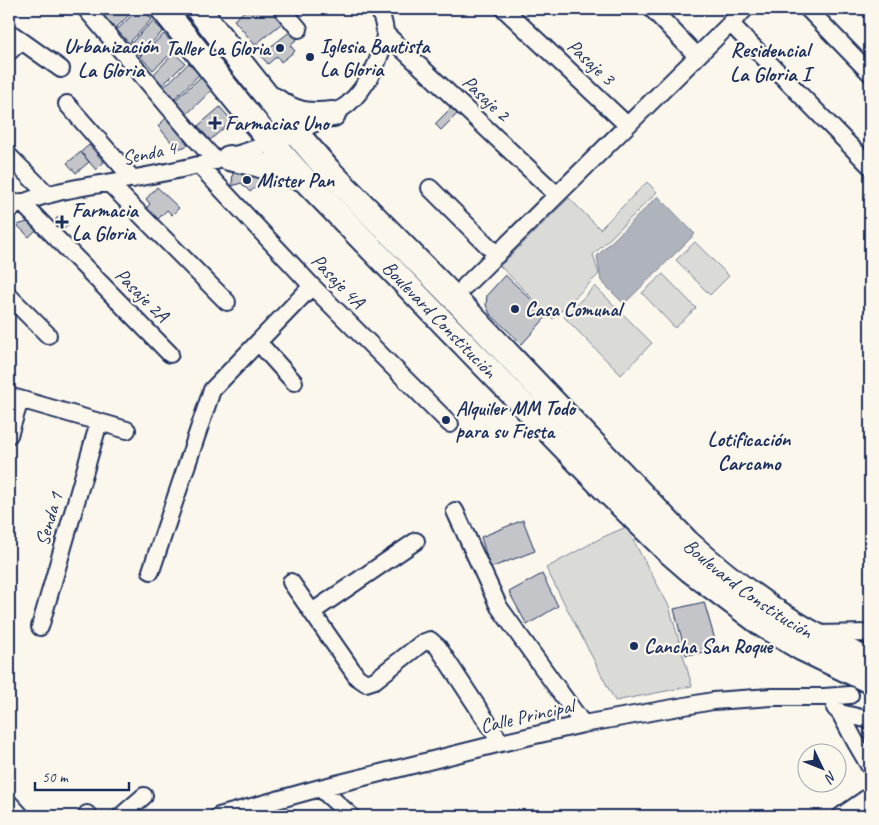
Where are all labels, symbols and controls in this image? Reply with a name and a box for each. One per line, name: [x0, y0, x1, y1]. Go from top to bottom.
district label: Urbanización La Gloria: [64, 33, 160, 83]
place label: Iglesia Bautista La Gloria: [320, 34, 432, 82]
street label: Pasaje 3: [562, 34, 622, 92]
place label: Taller La Gloria: [166, 36, 272, 61]
district label: Residencial La Gloria I: [730, 37, 814, 87]
marker: Taller La Gloria: [274, 42, 286, 54]
marker: Iglesia Bautista La Gloria: [304, 51, 316, 63]
street label: Pasaje 2: [457, 70, 517, 128]
place label: Farmacias Uno: [225, 111, 330, 136]
marker: Farmacias Uno: [209, 117, 221, 129]
street label: Senda 4: [120, 135, 180, 171]
place label: Mister Pan: [257, 168, 335, 193]
marker: Mister Pan: [241, 174, 253, 186]
place label: Farmacia La Gloria: [72, 198, 140, 246]
marker: Farmacia La Gloria: [56, 216, 68, 228]
street label: Pasaje 4A: [306, 248, 371, 314]
street label: Boulevard Constitución: [377, 255, 503, 384]
street label: Pasaje 2A: [110, 263, 175, 328]
place label: Casa Comunal: [525, 297, 626, 322]
marker: Casa Comunal: [509, 303, 521, 315]
place label: Alquiler MM Todo para su Fiesta: [456, 396, 577, 444]
marker: Alquiler MM Todo para su Fiesta: [440, 414, 452, 426]
district label: Lotificación Carcamo: [708, 426, 792, 476]
street label: Senda 1: [29, 488, 69, 549]
street label: Boulevard Constitución: [679, 533, 818, 644]
place label: Cancha San Roque: [644, 634, 774, 659]
marker: Cancha San Roque: [628, 640, 640, 652]
street label: Calle Principal: [478, 692, 580, 739]
north arrow: [796, 742, 846, 792]
scale bar: [35, 760, 129, 792]
text: 50 m: [42, 768, 69, 787]
text: N: [820, 768, 840, 787]

